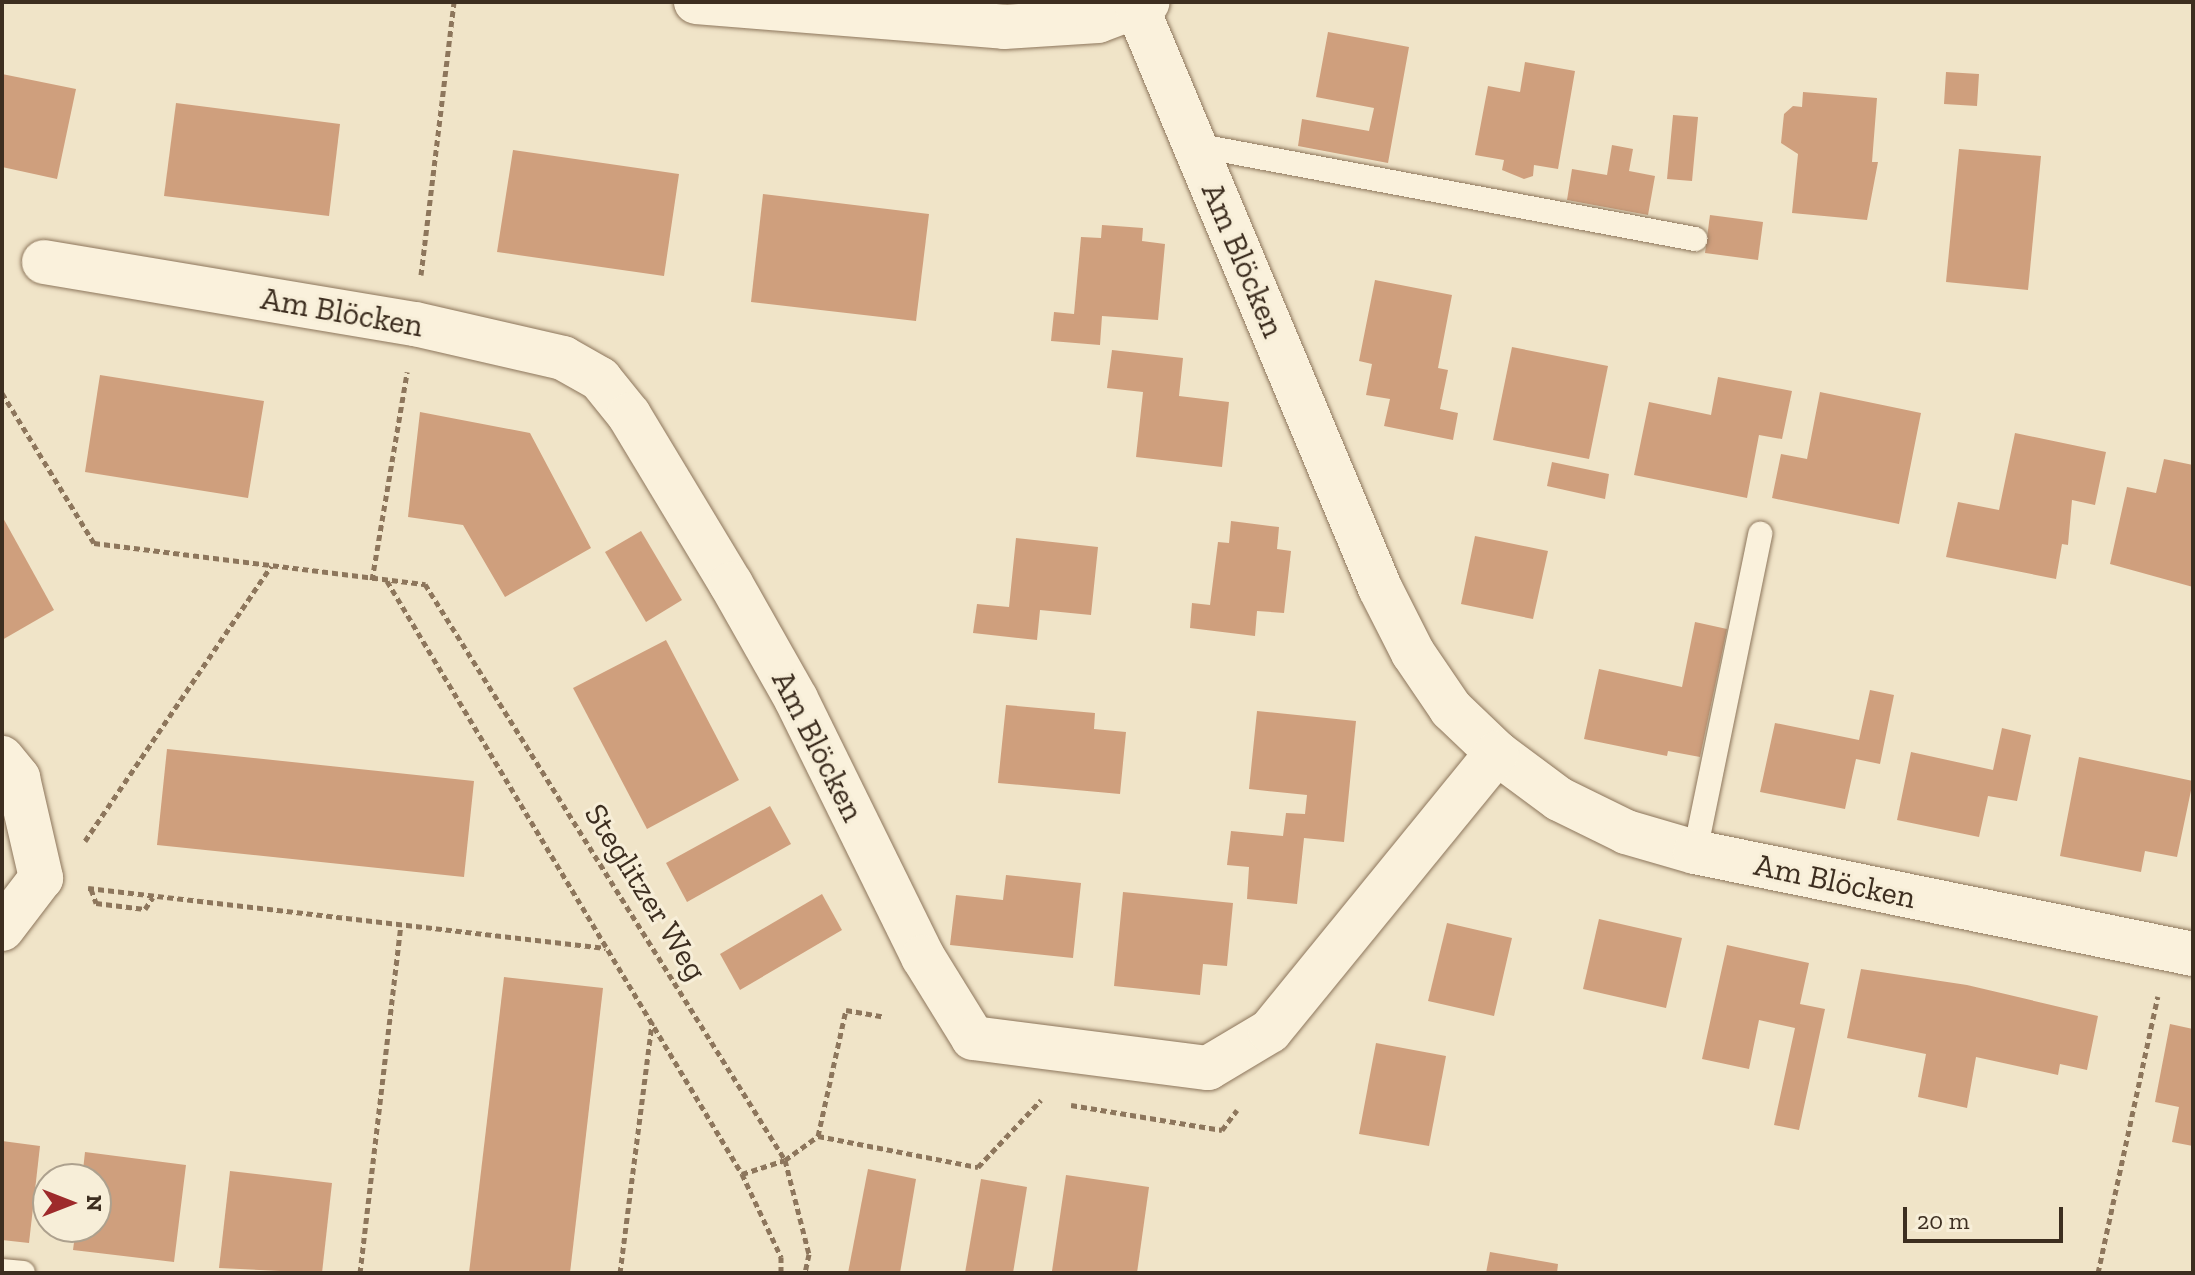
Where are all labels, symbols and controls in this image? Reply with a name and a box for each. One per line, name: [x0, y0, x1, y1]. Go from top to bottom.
street label: Am Blöcken: [1193, 177, 1293, 343]
street label: Am Blöcken: [258, 279, 426, 345]
street label: Am Blöcken: [764, 664, 872, 828]
street label: Steglitzer Weg: [576, 796, 716, 988]
street label: Am Blöcken: [1751, 845, 1919, 917]
north arrow: [32, 1163, 112, 1243]
scale bar: [1907, 1191, 2067, 1241]
text: N: [81, 1195, 108, 1211]
text: 20 m: [1917, 1206, 1969, 1235]

